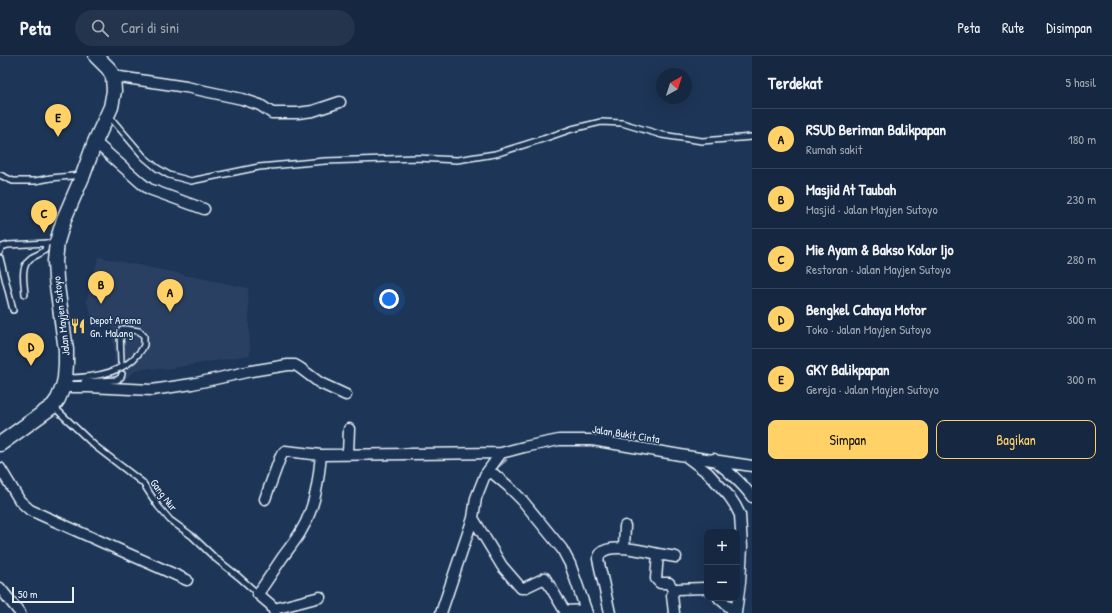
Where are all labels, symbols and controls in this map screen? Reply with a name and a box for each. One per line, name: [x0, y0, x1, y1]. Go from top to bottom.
search box: [75, 10, 355, 46]
text: Peta: [20, 15, 51, 41]
icon: search: [89, 17, 111, 39]
text: Cari di sini: [121, 17, 179, 38]
text: Peta: [957, 18, 980, 37]
text: Rute: [1002, 18, 1024, 37]
text: Disimpan: [1046, 18, 1092, 37]
north arrow: [656, 68, 692, 104]
text: Terdekat: [768, 71, 822, 94]
text: 5 hasil: [1066, 73, 1096, 91]
pin: E: [45, 104, 71, 137]
text: RSUD Beriman Balikpapan: [806, 119, 946, 140]
text: A: [778, 130, 784, 148]
text: 180 m: [1068, 130, 1096, 148]
text: Rumah sakit: [806, 140, 862, 158]
text: Masjid At Taubah: [806, 179, 896, 200]
text: B: [778, 190, 784, 208]
text: 230 m: [1066, 190, 1096, 208]
pin: C: [31, 200, 57, 233]
text: Masjid · Jalan Mayjen Sutoyo: [806, 200, 938, 218]
text: Mie Ayam & Bakso Kolor Ijo: [806, 239, 954, 260]
text: C: [777, 250, 785, 268]
text: 280 m: [1067, 250, 1096, 268]
text: Restoran · Jalan Mayjen Sutoyo: [806, 260, 951, 278]
pin: B: [88, 271, 114, 304]
street label: Jalan Mayjen Sutoyo: [49, 275, 73, 356]
pin: A: [157, 279, 183, 312]
your location: [379, 289, 399, 309]
text: Bengkel Cahaya Motor: [806, 299, 927, 320]
text: D: [778, 310, 784, 328]
text: 300 m: [1067, 310, 1096, 328]
place label: Depot Arema Gn. Malang: [90, 313, 142, 340]
restaurant icon: Depot Arema Gn. Malang: [69, 317, 87, 335]
text: Toko · Jalan Mayjen Sutoyo: [806, 320, 931, 338]
pin: D: [18, 333, 44, 366]
text: GKY Balikpapan: [806, 359, 890, 380]
text: E: [778, 370, 784, 388]
text: 300 m: [1067, 370, 1096, 388]
text: Gereja · Jalan Mayjen Sutoyo: [806, 380, 939, 398]
button: Simpan: [768, 420, 928, 459]
button: Bagikan: [936, 420, 1096, 459]
street label: Jalan Bukit Cinta: [591, 422, 661, 446]
street label: Gang Nur: [147, 476, 181, 514]
map controls: [704, 529, 740, 601]
button: +: [704, 529, 740, 565]
button: −: [704, 565, 740, 601]
scale bar: [12, 585, 74, 604]
text: 50 m: [18, 587, 38, 601]

